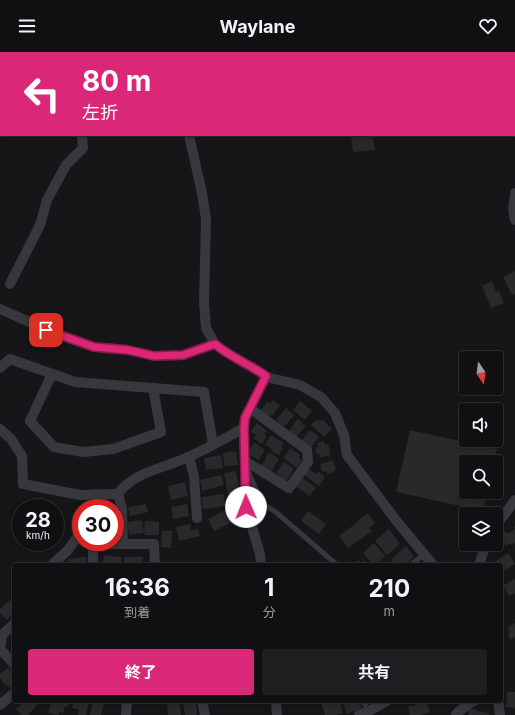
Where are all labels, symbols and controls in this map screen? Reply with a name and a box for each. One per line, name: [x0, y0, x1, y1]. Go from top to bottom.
icon: menu: [16, 15, 38, 37]
icon: heart: [477, 15, 499, 37]
text: Waylane: [220, 16, 295, 37]
text: 80 m: [82, 64, 151, 98]
icon: left: [16, 68, 68, 120]
text: 左折: [82, 102, 118, 123]
pin: [29, 313, 63, 347]
icon: arrive: [35, 319, 57, 341]
north arrow: [459, 351, 503, 395]
map controls: [459, 351, 503, 551]
button: sound: [459, 403, 503, 447]
button: search: [459, 455, 503, 499]
position arrow: [225, 486, 267, 528]
speed limit sign: 30: [72, 499, 124, 551]
button: layers: [459, 507, 503, 551]
text: 28: [25, 508, 51, 532]
text: km/h: [26, 529, 50, 541]
text: 16:36: [105, 573, 170, 602]
text: 1: [264, 573, 274, 602]
text: 210: [368, 574, 410, 603]
text: m: [384, 603, 395, 619]
text: 到着: [124, 604, 150, 620]
text: 分: [263, 604, 276, 620]
button: 終了: [28, 649, 254, 695]
button: 共有: [262, 649, 487, 695]

